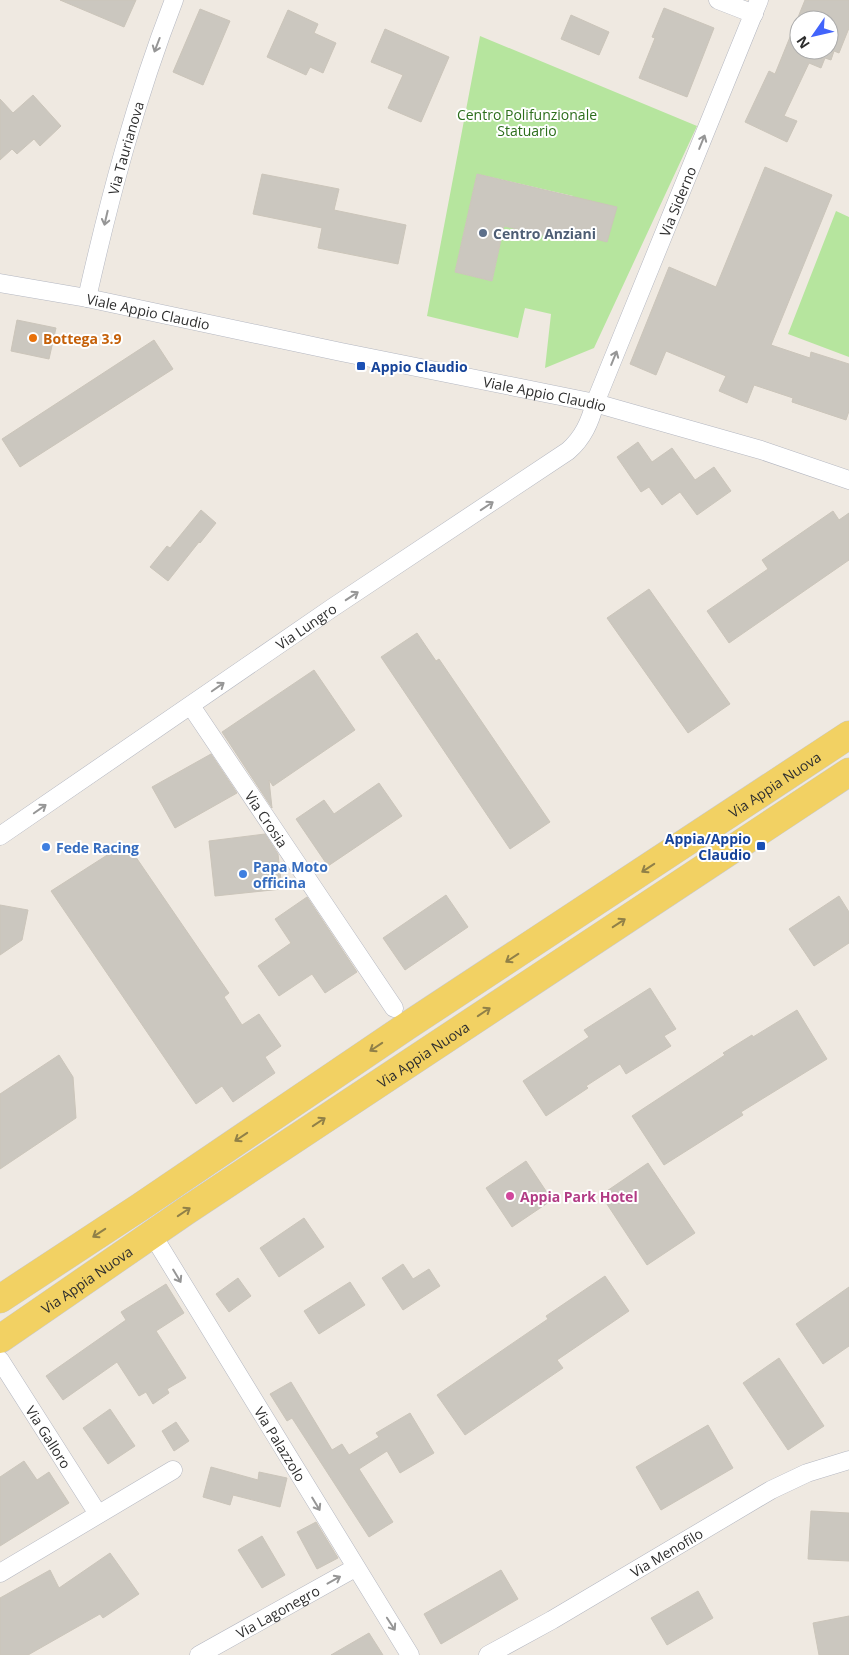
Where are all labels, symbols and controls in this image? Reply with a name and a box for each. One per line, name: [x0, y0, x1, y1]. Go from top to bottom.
north arrow: [789, 10, 839, 60]
text: N: [792, 33, 814, 53]
one-way arrow: [151, 37, 161, 52]
street label: Via Taurianova: [103, 99, 148, 197]
park label: Centro Polifunzionale Statuario: [457, 105, 597, 140]
one-way arrow: [697, 135, 707, 150]
street label: Via Siderno: [654, 163, 700, 239]
one-way arrow: [101, 209, 110, 225]
place label: Centro Anziani: [493, 224, 596, 243]
marker: Centro Anziani: [477, 227, 489, 239]
street label: Viale Appio Claudio: [85, 289, 212, 333]
place label: Bottega 3.9: [43, 329, 122, 348]
marker: Bottega 3.9: [27, 332, 39, 344]
one-way arrow: [610, 350, 619, 366]
place label: Appio Claudio: [371, 357, 468, 376]
marker: Appio Claudio: [355, 360, 367, 372]
street label: Viale Appio Claudio: [481, 371, 609, 415]
one-way arrow: [480, 501, 494, 511]
one-way arrow: [344, 590, 358, 600]
street label: Via Lungro: [272, 598, 340, 654]
one-way arrow: [210, 682, 224, 692]
street label: Via Appia Nuova: [725, 747, 824, 821]
street label: Via Crosia: [241, 787, 293, 851]
one-way arrow: [33, 804, 47, 814]
place label: Appia/Appio Claudio: [665, 829, 751, 864]
place label: Fede Racing: [56, 838, 139, 857]
marker: Appia/Appio Claudio: [755, 840, 767, 852]
marker: Fede Racing: [40, 841, 52, 853]
place label: Papa Moto officina: [253, 857, 328, 892]
one-way arrow: [641, 863, 655, 873]
marker: Papa Moto officina: [237, 868, 249, 880]
one-way arrow: [612, 918, 626, 928]
one-way arrow: [505, 952, 519, 963]
one-way arrow: [476, 1007, 490, 1017]
street label: Via Appia Nuova: [373, 1017, 473, 1091]
one-way arrow: [370, 1042, 384, 1052]
one-way arrow: [312, 1117, 326, 1127]
one-way arrow: [235, 1133, 249, 1143]
place label: Appia Park Hotel: [520, 1187, 638, 1206]
marker: Appia Park Hotel: [504, 1190, 516, 1202]
one-way arrow: [177, 1207, 191, 1217]
one-way arrow: [93, 1229, 107, 1239]
street label: Via Appia Nuova: [37, 1241, 136, 1318]
one-way arrow: [173, 1268, 183, 1282]
street label: Via Galloro: [22, 1402, 76, 1472]
street label: Via Palazzolo: [250, 1403, 311, 1485]
one-way arrow: [312, 1497, 322, 1511]
street label: Via Menofilo: [627, 1523, 706, 1581]
one-way arrow: [326, 1575, 340, 1585]
street label: Via Lagonegro: [233, 1580, 323, 1642]
one-way arrow: [386, 1617, 396, 1631]

